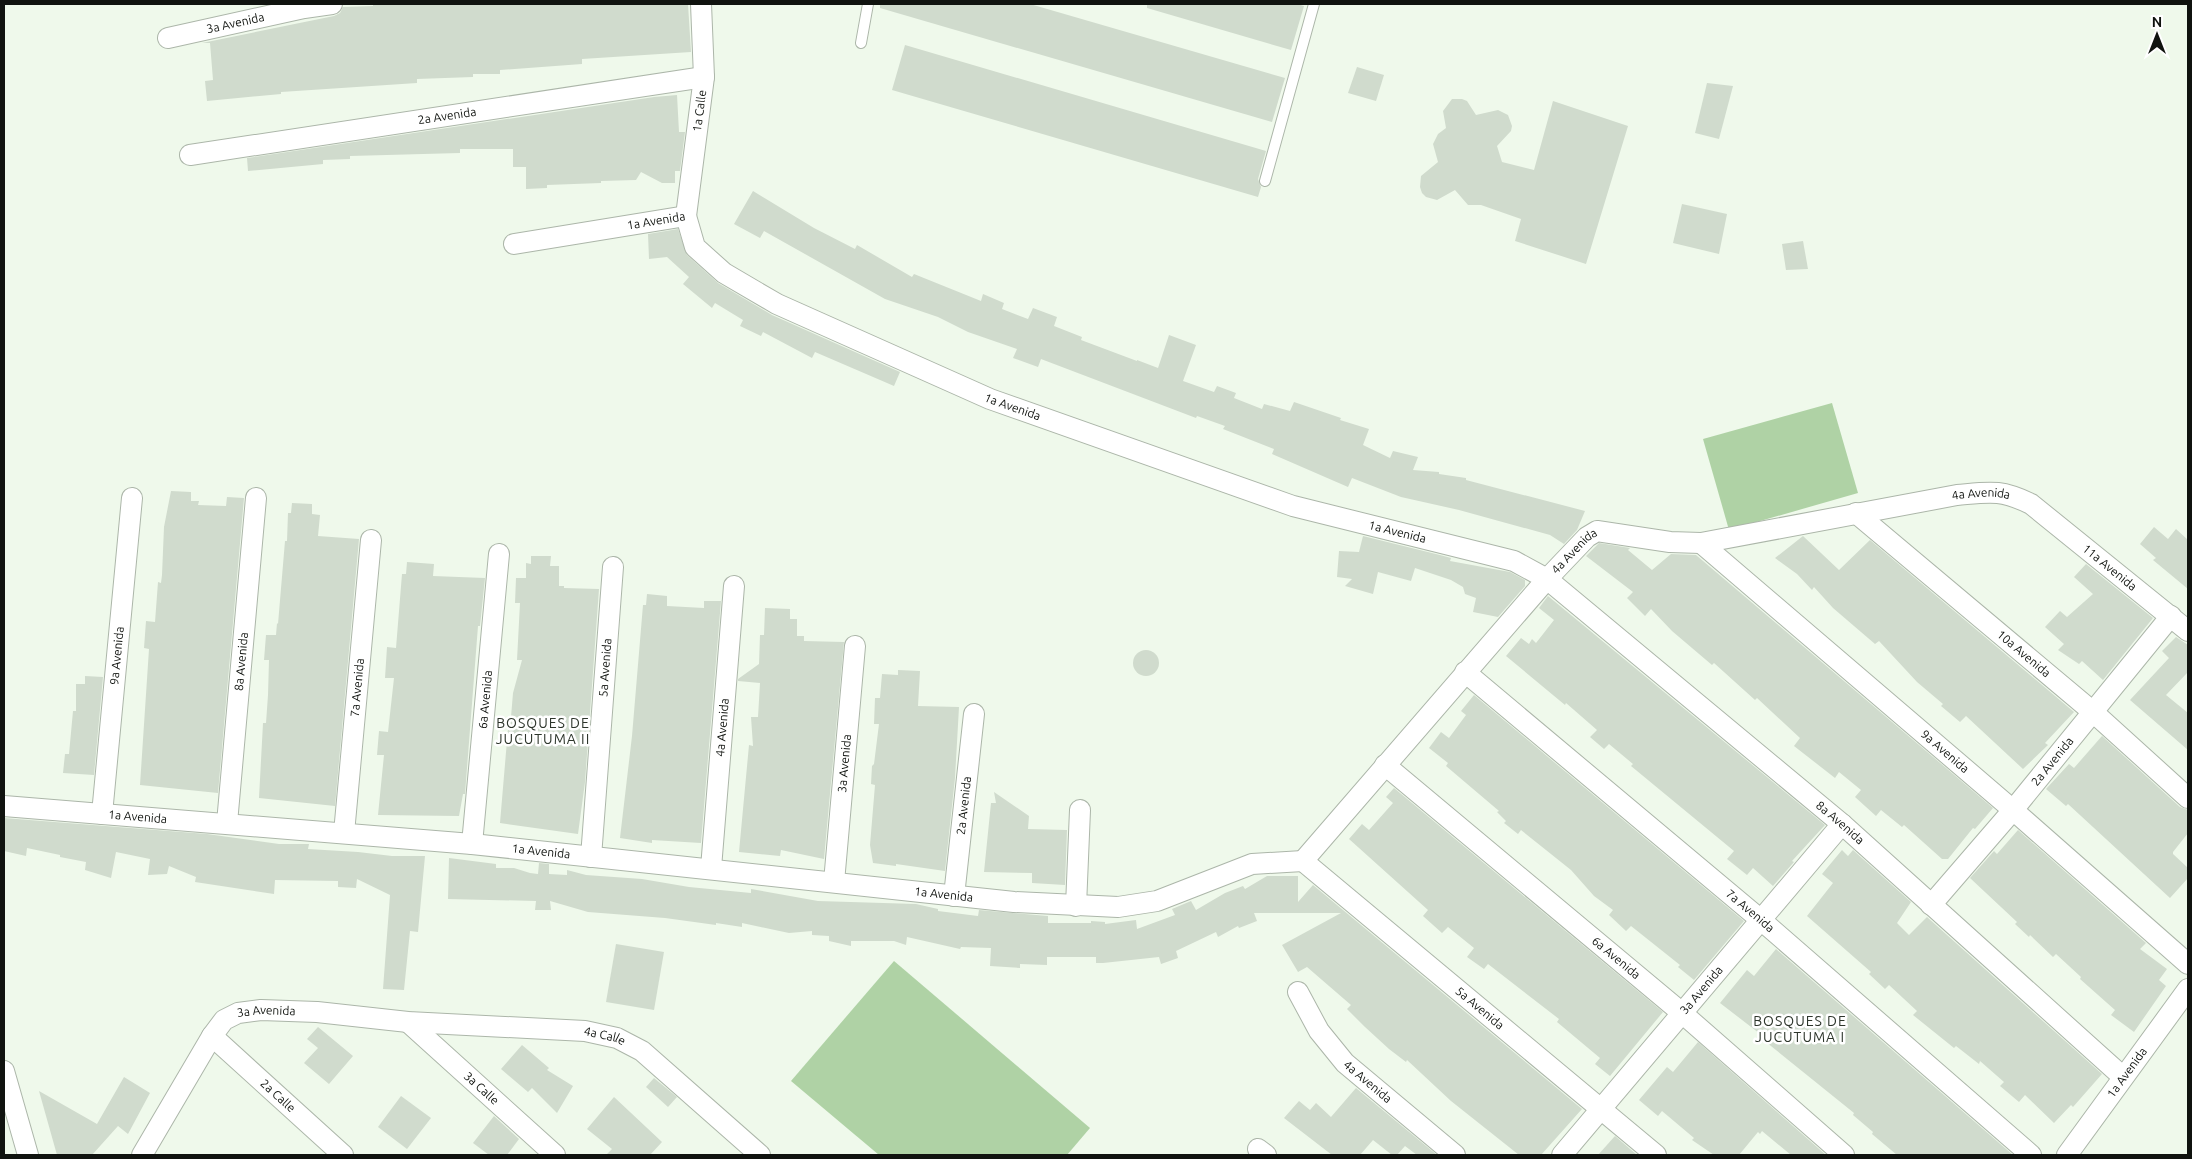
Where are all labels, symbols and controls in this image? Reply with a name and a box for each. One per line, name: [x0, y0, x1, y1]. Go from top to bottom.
street label: 3a Avenida: [205, 10, 265, 35]
north arrow: [2132, 10, 2182, 60]
text: N: [2152, 14, 2162, 30]
street label: 1a Calle: [690, 89, 708, 133]
street label: 2a Avenida: [417, 105, 477, 126]
street label: 1a Avenida: [626, 209, 686, 232]
street label: 1a Avenida: [983, 390, 1043, 422]
street label: 4a Avenida: [1951, 485, 2012, 502]
street label: 1a Avenida: [1367, 518, 1428, 545]
street label: 4a Avenida: [1549, 526, 1599, 576]
street label: 11a Avenida: [2080, 542, 2139, 593]
street label: 9a Avenida: [107, 626, 126, 686]
street label: 10a Avenida: [1995, 627, 2053, 680]
street label: 8a Avenida: [232, 632, 250, 691]
street label: 5a Avenida: [596, 638, 614, 697]
street label: 7a Avenida: [348, 658, 366, 717]
street label: 6a Avenida: [476, 670, 494, 729]
street label: 4a Avenida: [713, 698, 731, 757]
district label: BOSQUES DE JUCUTUMA II: [496, 715, 590, 747]
street label: 9a Avenida: [1919, 727, 1972, 775]
street label: 3a Avenida: [835, 734, 853, 793]
street label: 2a Avenida: [2028, 734, 2076, 788]
street label: 2a Avenida: [954, 776, 973, 835]
street label: 8a Avenida: [1814, 798, 1867, 847]
street label: 1a Avenida: [108, 807, 167, 825]
street label: 1a Avenida: [511, 841, 571, 860]
street label: 1a Avenida: [914, 884, 974, 904]
street label: 7a Avenida: [1724, 887, 1777, 935]
street label: 6a Avenida: [1590, 934, 1643, 981]
street label: 3a Avenida: [1677, 963, 1725, 1016]
street label: 5a Avenida: [1453, 984, 1507, 1032]
street label: 3a Avenida: [236, 1003, 296, 1019]
district label: BOSQUES DE JUCUTUMA I: [1753, 1013, 1847, 1045]
street label: 4a Calle: [583, 1024, 628, 1047]
street label: 1a Avenida: [2104, 1045, 2149, 1100]
street label: 4a Avenida: [1341, 1058, 1395, 1105]
street label: 3a Calle: [462, 1069, 502, 1107]
street label: 2a Calle: [258, 1076, 298, 1114]

